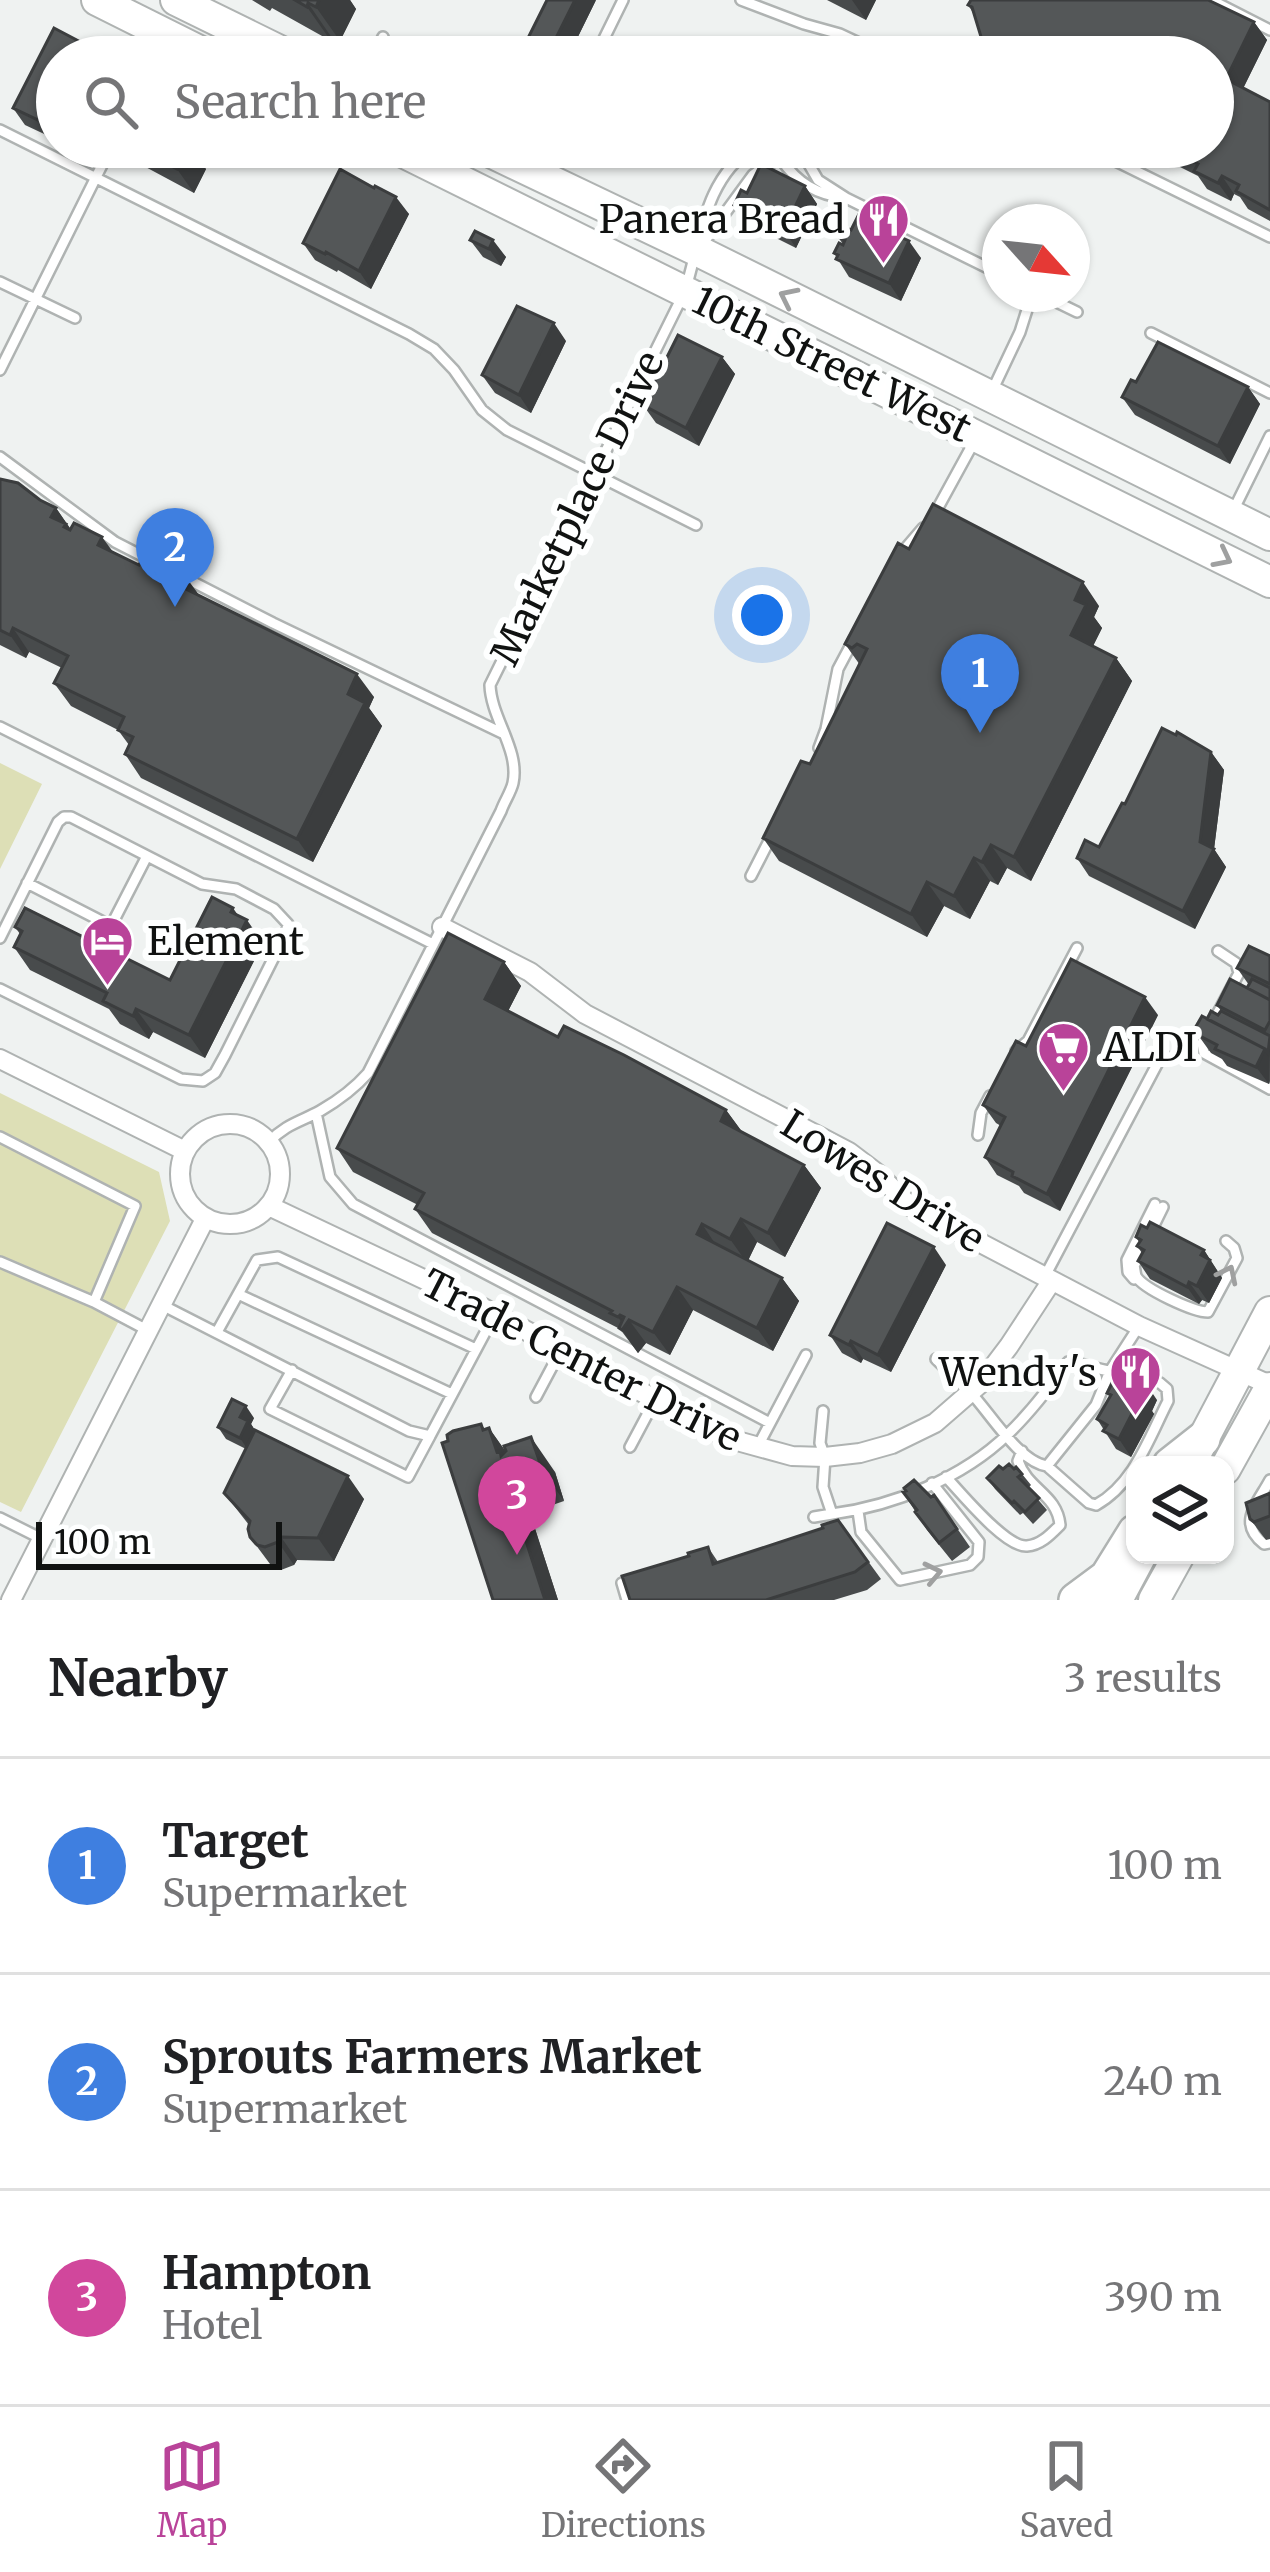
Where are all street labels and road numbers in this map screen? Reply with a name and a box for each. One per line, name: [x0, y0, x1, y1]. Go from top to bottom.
street label: 10th Street West: [684, 276, 979, 453]
street label: Marketplace Drive: [480, 343, 675, 673]
street label: Lowes Drive: [772, 1100, 993, 1263]
street label: Trade Center Drive: [414, 1259, 750, 1462]

